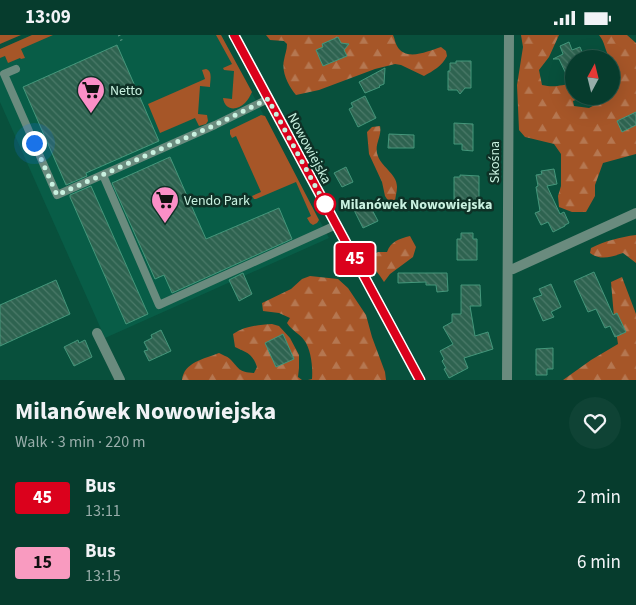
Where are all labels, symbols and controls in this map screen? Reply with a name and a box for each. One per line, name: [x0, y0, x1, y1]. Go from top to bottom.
text: 13:09: [25, 4, 71, 31]
north arrow: [565, 50, 620, 105]
map controls: [565, 50, 620, 105]
supermarket icon: Netto: [76, 75, 106, 114]
place label: Netto: [110, 81, 142, 101]
street label: Nowowiejska: [282, 109, 336, 188]
your location: [22, 131, 47, 156]
street label: Skośna: [485, 141, 505, 183]
supermarket icon: Vendo Park: [150, 185, 180, 224]
place label: Vendo Park: [184, 191, 250, 211]
marker: Milanówek Nowowiejska: [314, 193, 336, 215]
place label: Milanówek Nowowiejska: [340, 195, 492, 215]
line badge: 45: [332, 243, 378, 275]
text: 45: [345, 246, 365, 271]
text: Milanówek Nowowiejska: [15, 394, 276, 429]
button: heart: [569, 397, 621, 449]
text: Walk · 3 min · 220 m: [15, 431, 146, 453]
text: Bus: [85, 473, 116, 500]
text: 2 min: [577, 484, 621, 511]
text: 45: [33, 485, 52, 510]
text: 13:11: [85, 500, 121, 522]
text: Bus: [85, 538, 116, 565]
text: 6 min: [577, 549, 621, 576]
text: 15: [33, 550, 52, 575]
text: 13:15: [85, 565, 121, 587]

